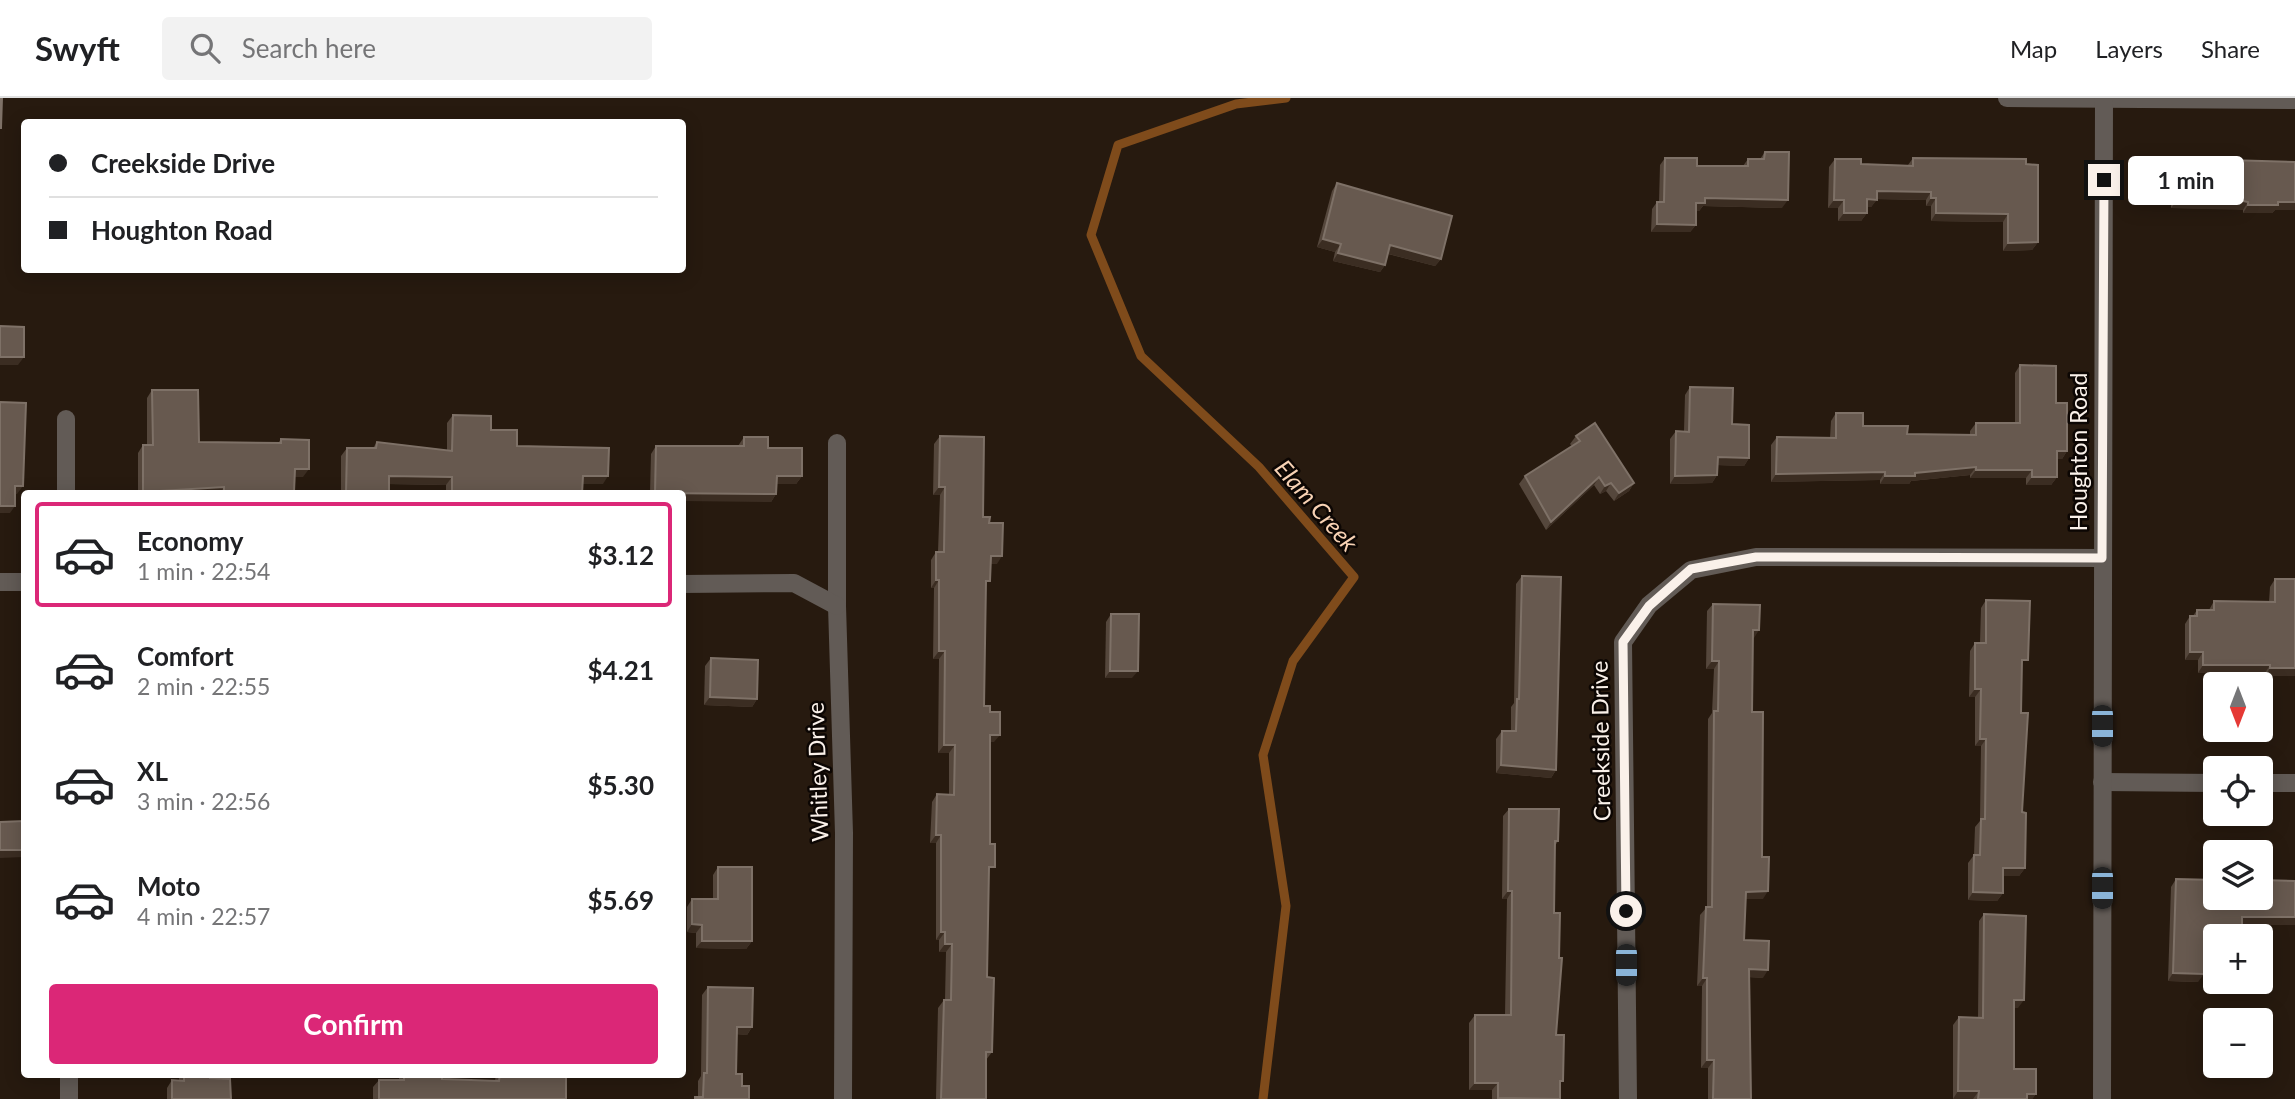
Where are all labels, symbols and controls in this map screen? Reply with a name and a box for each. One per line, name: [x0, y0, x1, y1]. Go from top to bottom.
search box: [162, 17, 652, 80]
text: Swyft: [35, 28, 120, 68]
icon: search: [186, 29, 224, 67]
text: Search here: [242, 32, 376, 64]
text: Map: [2010, 34, 2057, 63]
text: Layers: [2095, 34, 2163, 63]
text: Share: [2201, 34, 2260, 63]
text: Creekside Drive: [91, 147, 275, 179]
callout: 1 min: [2128, 155, 2244, 204]
route end: [2088, 164, 2120, 196]
text: 1 min: [2157, 166, 2215, 194]
text: Houghton Road: [91, 214, 273, 246]
street label: Houghton Road: [2064, 373, 2092, 531]
water label: Elam Creek: [1269, 453, 1365, 557]
icon: car: [53, 523, 116, 586]
text: Economy: [137, 525, 243, 557]
text: $3.12: [588, 539, 654, 571]
text: 1 min · 22:54: [137, 557, 270, 585]
icon: car: [53, 638, 116, 701]
text: Comfort: [137, 640, 234, 672]
text: $4.21: [588, 654, 654, 686]
street label: Creekside Drive: [1585, 661, 1615, 821]
text: 2 min · 22:55: [137, 672, 270, 700]
north arrow: [2203, 672, 2273, 742]
map controls: [2203, 672, 2273, 1078]
street label: Whitley Drive: [801, 702, 833, 842]
car: [2092, 705, 2113, 747]
icon: car: [53, 753, 116, 816]
text: XL: [137, 755, 168, 787]
button: locate: [2203, 756, 2273, 826]
text: $5.30: [588, 769, 654, 801]
text: 3 min · 22:56: [137, 787, 270, 815]
button: layers: [2203, 840, 2273, 910]
car: [2092, 867, 2113, 909]
icon: car: [53, 868, 116, 931]
text: Moto: [137, 870, 200, 902]
text: $5.69: [588, 884, 654, 916]
route start: [1610, 895, 1642, 927]
text: 4 min · 22:57: [137, 902, 270, 930]
button: +: [2203, 924, 2273, 994]
car: [1616, 944, 1637, 986]
button: Confirm: [49, 984, 658, 1064]
button: −: [2203, 1008, 2273, 1078]

